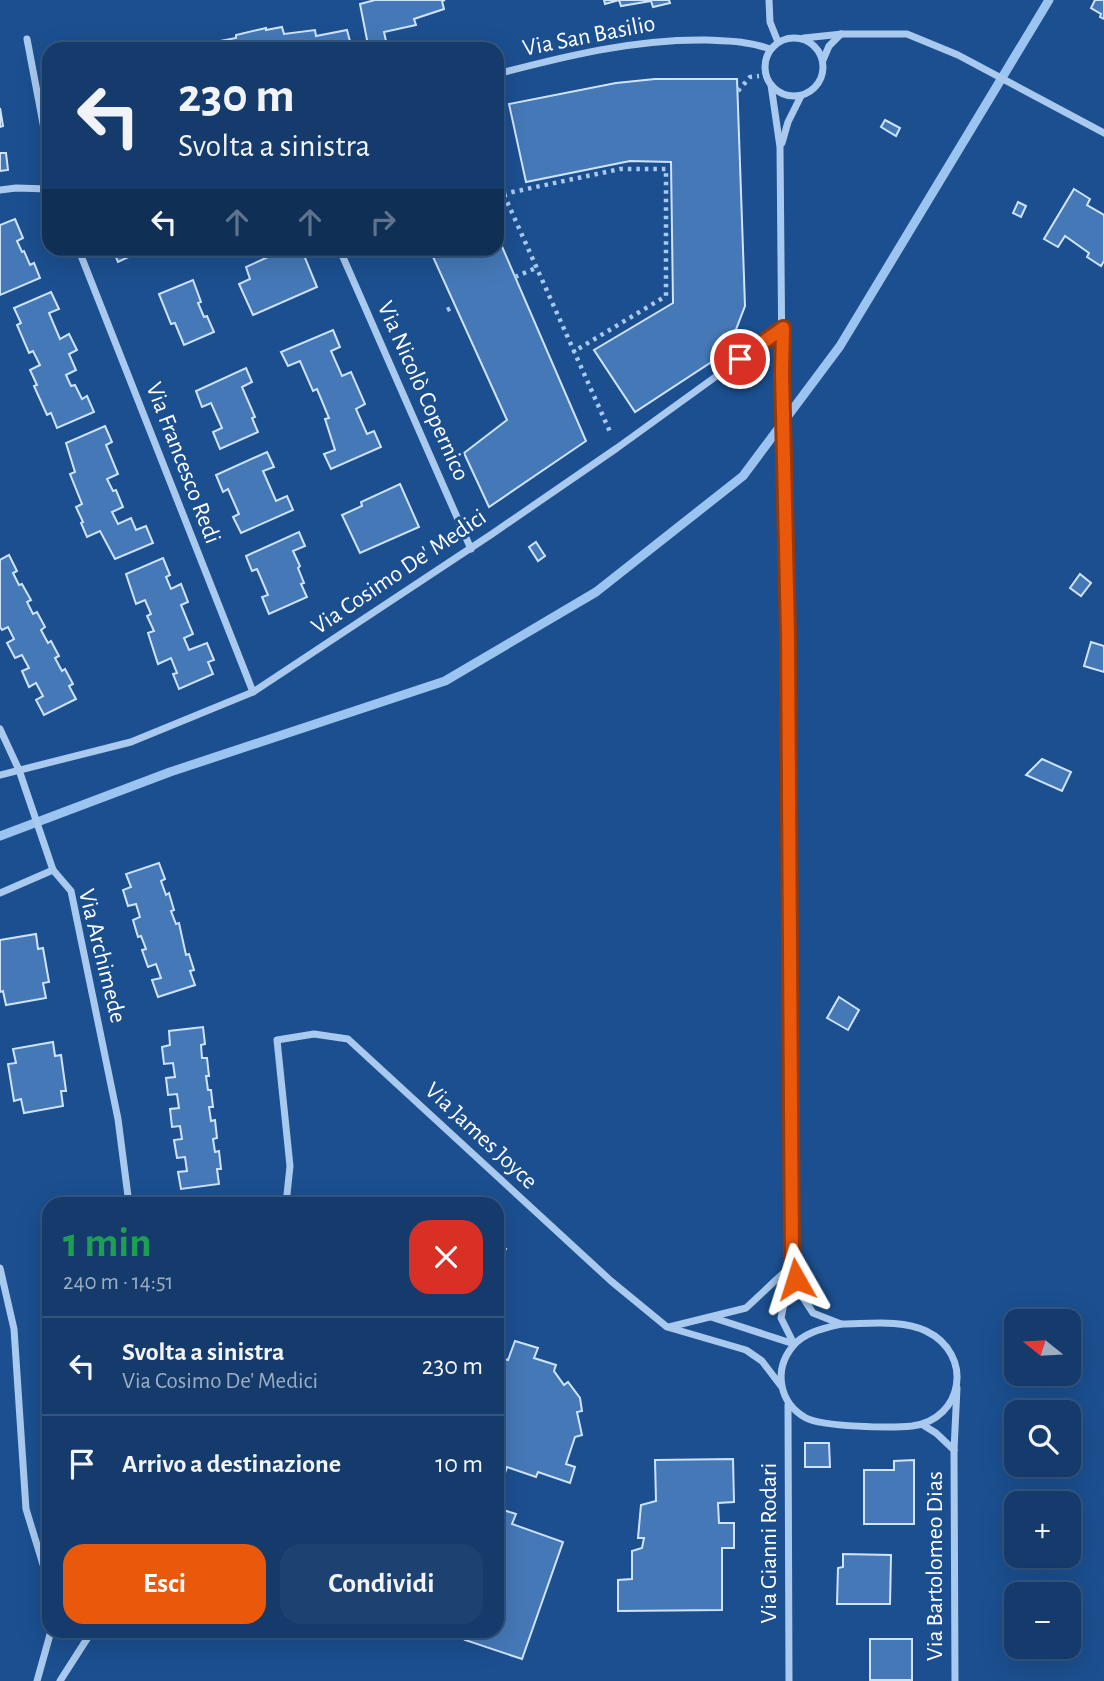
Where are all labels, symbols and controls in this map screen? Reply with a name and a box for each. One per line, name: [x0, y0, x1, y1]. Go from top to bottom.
street label: Via San Basilio: [521, 11, 657, 61]
icon: left: [63, 70, 154, 161]
text: 230 m: [178, 72, 295, 121]
text: Svolta a sinistra: [178, 130, 370, 162]
icon: left: [145, 203, 183, 241]
icon: ahead: [218, 203, 256, 241]
icon: ahead: [291, 203, 329, 241]
icon: right: [364, 203, 402, 241]
street label: Via Nicolò Copernico: [373, 298, 473, 484]
pin: [710, 329, 770, 389]
icon: arrive: [721, 340, 759, 378]
street label: Via Francesco Redi: [141, 379, 225, 547]
street label: Via Cosimo De' Medici: [307, 505, 491, 639]
street label: Via Archimede: [74, 887, 130, 1025]
street label: Via James Joyce: [420, 1078, 542, 1194]
button: close: [409, 1220, 483, 1294]
text: 1 min: [63, 1222, 152, 1264]
position arrow: [759, 1242, 833, 1316]
text: 240 m · 14:51: [63, 1271, 174, 1294]
north arrow: [1004, 1309, 1082, 1386]
map controls: [1004, 1309, 1081, 1659]
text: Svolta a sinistra: [122, 1339, 284, 1365]
icon: left: [63, 1347, 101, 1385]
text: 230 m: [422, 1353, 483, 1379]
text: Via Cosimo De' Medici: [122, 1370, 318, 1393]
button: search: [1004, 1400, 1081, 1477]
icon: arrive: [63, 1445, 101, 1483]
text: Arrivo a destinazione: [122, 1451, 341, 1477]
text: 10 m: [435, 1451, 483, 1477]
street label: Via Gianni Rodari: [757, 1463, 781, 1623]
street label: Via Bartolomeo Dias: [923, 1471, 947, 1661]
button: +: [1004, 1491, 1081, 1568]
button: Esci: [63, 1544, 266, 1624]
button: Condividi: [280, 1544, 483, 1624]
button: −: [1004, 1582, 1081, 1659]

